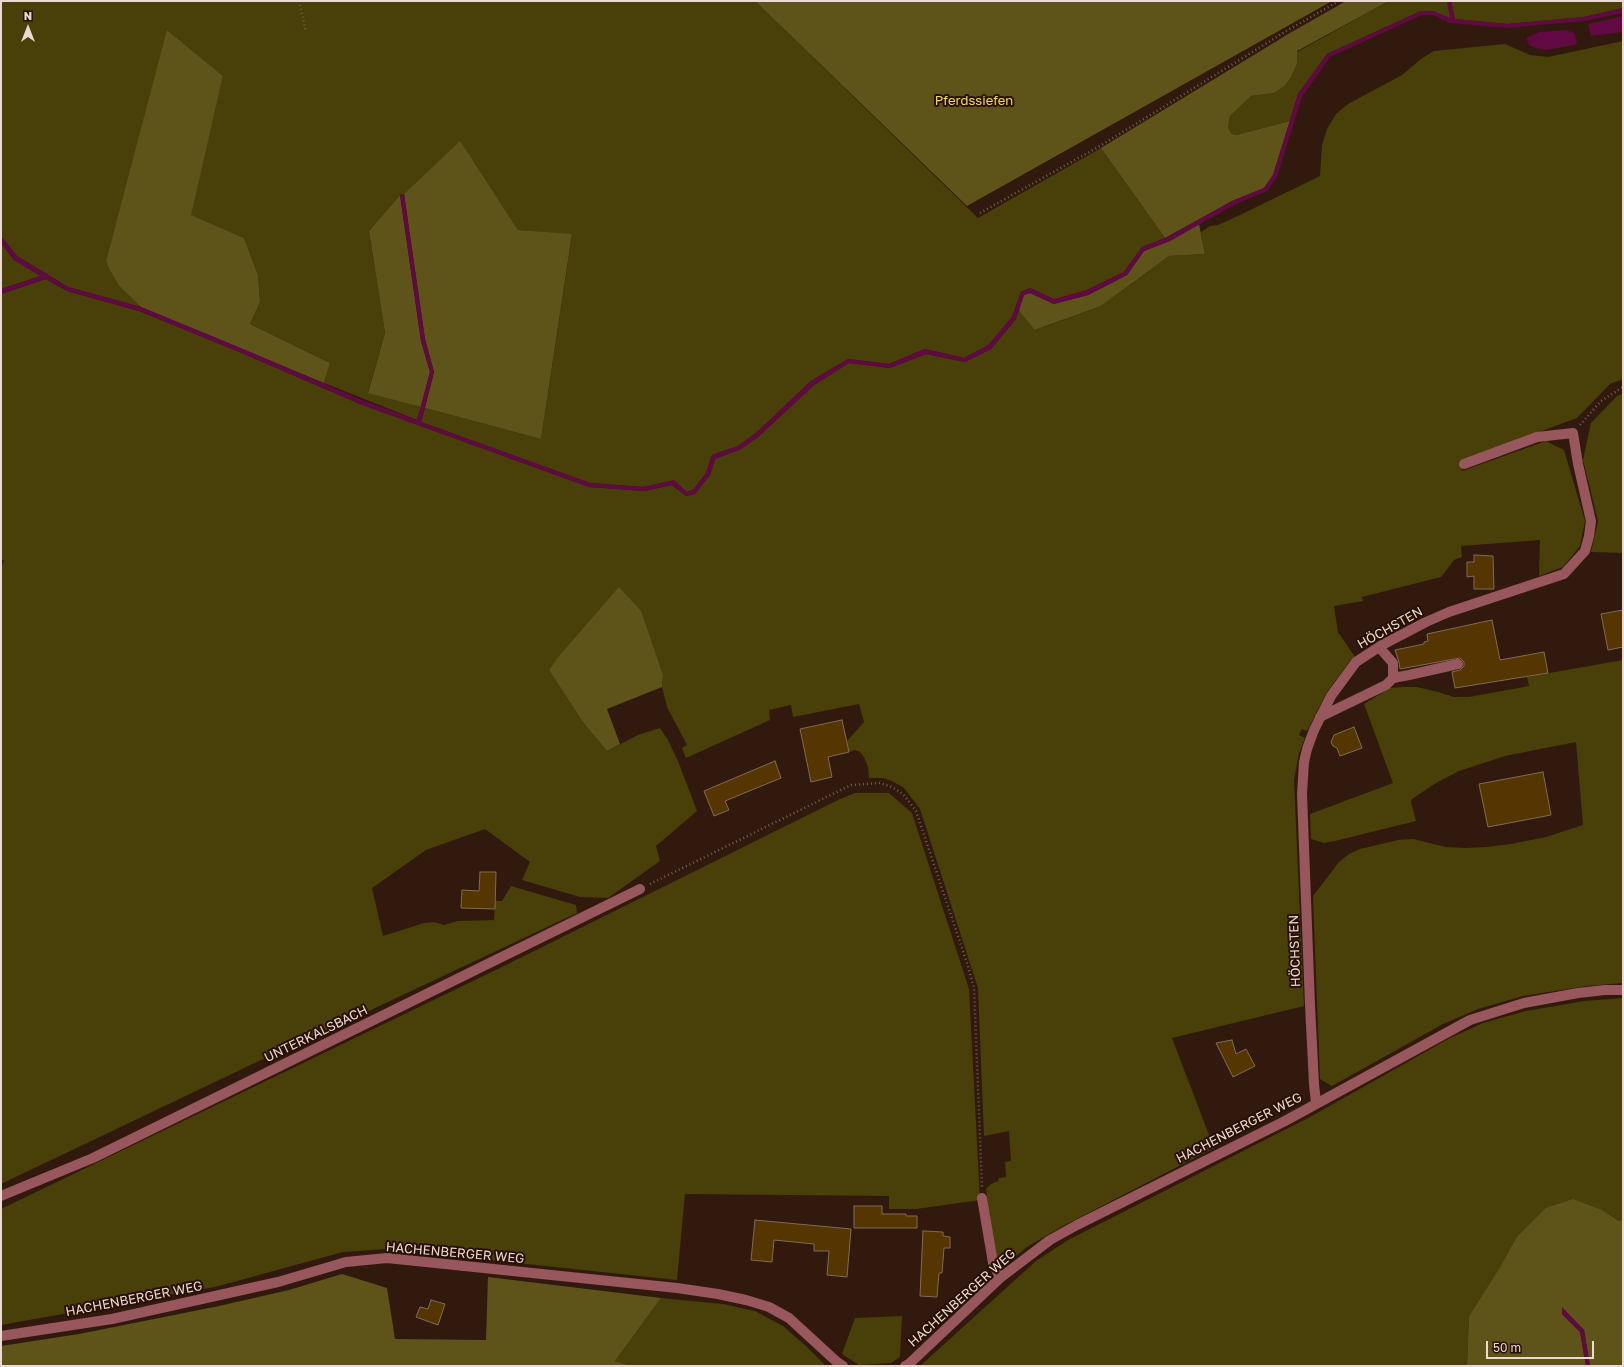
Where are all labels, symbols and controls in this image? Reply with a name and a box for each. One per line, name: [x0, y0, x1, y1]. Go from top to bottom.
north arrow: [8, 8, 48, 48]
text: N: [24, 9, 32, 22]
park label: Pferdssiefen: [935, 93, 1013, 109]
street label: HÖCHSTEN: [1355, 604, 1425, 652]
street label: HÖCHSTEN: [1286, 915, 1304, 987]
street label: UNTERKALSBACH: [262, 1002, 370, 1066]
street label: HACHENBERGER WEG: [1174, 1089, 1304, 1167]
street label: HACHENBERGER WEG: [385, 1239, 525, 1267]
street label: HACHENBERGER WEG: [905, 1246, 1019, 1350]
street label: HACHENBERGER WEG: [64, 1278, 204, 1320]
scale bar: [1488, 1333, 1596, 1359]
text: 50 m: [1493, 1340, 1521, 1355]

